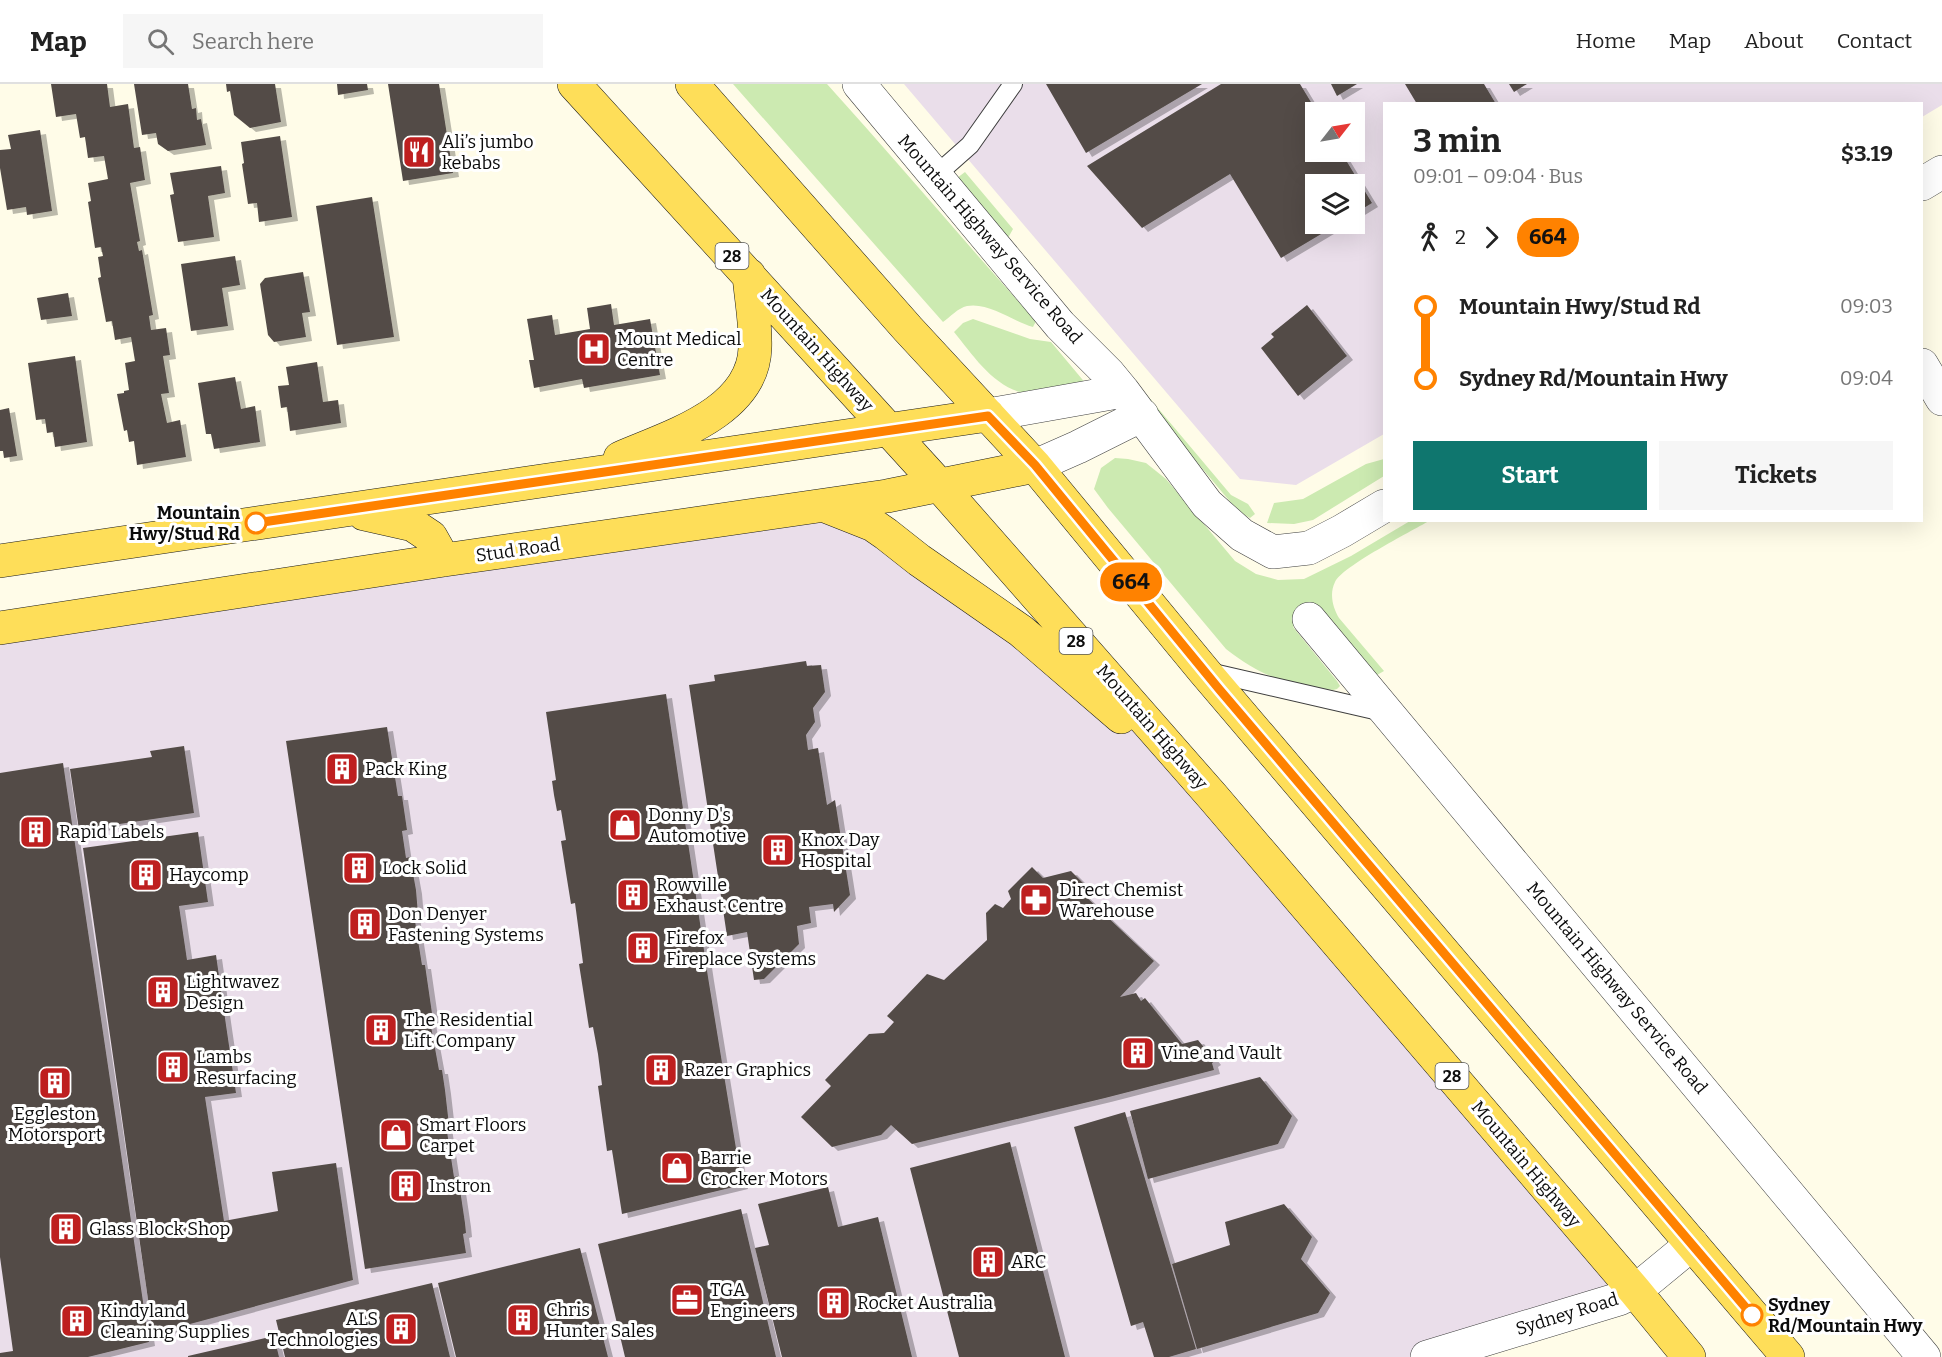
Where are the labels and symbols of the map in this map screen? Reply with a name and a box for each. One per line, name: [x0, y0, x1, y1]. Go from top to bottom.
north arrow: [1305, 102, 1365, 162]
street label: Mountain Highway Service Road: [893, 130, 1087, 348]
place label: Ali’s jumbo kebabs: [442, 131, 534, 174]
restaurant icon: Ali’s jumbo kebabs: [401, 134, 437, 170]
road number: 28: [716, 243, 748, 269]
street label: Mountain Highway: [756, 284, 878, 417]
place label: Mount Medical Centre: [617, 328, 741, 371]
hospital icon: Mount Medical Centre: [576, 331, 612, 367]
place label: Mountain Hwy/Stud Rd: [129, 502, 240, 545]
marker: Mountain Hwy/Stud Rd: [245, 512, 267, 534]
street label: Stud Road: [474, 533, 562, 567]
line badge: 664: [1096, 562, 1166, 602]
road number: 28: [1060, 628, 1092, 654]
street label: Mountain Highway: [1092, 660, 1213, 794]
building icon: Pack King: [324, 751, 360, 787]
place label: Pack King: [365, 758, 447, 780]
place label: Donny D's Automotive: [648, 804, 746, 847]
shop icon: Donny D's Automotive: [607, 807, 643, 843]
building icon: Rapid Labels: [18, 814, 54, 850]
place label: Rapid Labels: [59, 821, 164, 843]
place label: Knox Day Hospital: [801, 829, 880, 872]
building icon: Knox Day Hospital: [760, 832, 796, 868]
building icon: Lock Solid: [341, 850, 377, 886]
building icon: Haycomp: [128, 857, 164, 893]
place label: Lock Solid: [382, 857, 467, 879]
place label: Haycomp: [169, 864, 249, 886]
place label: Rowville Exhaust Centre: [656, 874, 784, 917]
building icon: Rowville Exhaust Centre: [615, 877, 651, 913]
street label: Mountain Highway Service Road: [1522, 878, 1712, 1099]
place label: Direct Chemist Warehouse: [1059, 879, 1184, 922]
pharmacy icon: Direct Chemist Warehouse: [1018, 882, 1054, 918]
place label: Don Denyer Fastening Systems: [388, 903, 544, 946]
building icon: Don Denyer Fastening Systems: [347, 906, 383, 942]
place label: Firefox Fireplace Systems: [666, 927, 816, 970]
building icon: Firefox Fireplace Systems: [625, 930, 661, 966]
place label: Lightwavez Design: [186, 971, 279, 1014]
building icon: Lightwavez Design: [145, 974, 181, 1010]
place label: The Residential Lift Company: [404, 1009, 533, 1052]
building icon: The Residential Lift Company: [363, 1012, 399, 1048]
building icon: Vine and Vault: [1120, 1035, 1156, 1071]
place label: Vine and Vault: [1161, 1042, 1283, 1064]
place label: Lambs Resurfacing: [196, 1046, 297, 1089]
building icon: Lambs Resurfacing: [155, 1049, 191, 1085]
building icon: Razer Graphics: [643, 1052, 679, 1088]
place label: Razer Graphics: [684, 1059, 811, 1081]
road number: 28: [1436, 1063, 1468, 1089]
building icon: Eggleston Motorsport: [37, 1065, 73, 1101]
street label: Mountain Highway: [1467, 1096, 1586, 1232]
place label: Eggleston Motorsport: [8, 1103, 103, 1146]
place label: Smart Floors Carpet: [419, 1114, 526, 1157]
shop icon: Smart Floors Carpet: [378, 1117, 414, 1153]
place label: Barrie Crocker Motors: [700, 1147, 828, 1190]
shop icon: Barrie Crocker Motors: [659, 1150, 695, 1186]
building icon: Instron: [388, 1168, 424, 1204]
place label: Instron: [429, 1175, 492, 1197]
building icon: Glass Block Shop: [48, 1211, 84, 1247]
place label: Glass Block Shop: [89, 1218, 230, 1240]
building icon: ARC: [970, 1244, 1006, 1280]
place label: ARC: [1011, 1251, 1046, 1273]
place label: TGA Engineers: [710, 1279, 795, 1322]
office icon: TGA Engineers: [669, 1282, 705, 1318]
building icon: Rocket Australia: [816, 1285, 852, 1321]
street label: Sydney Road: [1513, 1288, 1621, 1340]
place label: Rocket Australia: [857, 1292, 993, 1314]
place label: Sydney Rd/Mountain Hwy: [1768, 1294, 1924, 1337]
place label: Chris Hunter Sales: [546, 1299, 654, 1342]
place label: Kindyland Cleaning Supplies: [100, 1300, 250, 1343]
building icon: Chris Hunter Sales: [505, 1302, 541, 1338]
building icon: Kindyland Cleaning Supplies: [59, 1303, 95, 1339]
marker: Sydney Rd/Mountain Hwy: [1741, 1304, 1763, 1326]
place label: ALS Technologies: [268, 1308, 378, 1351]
building icon: ALS Technologies: [383, 1311, 419, 1347]

